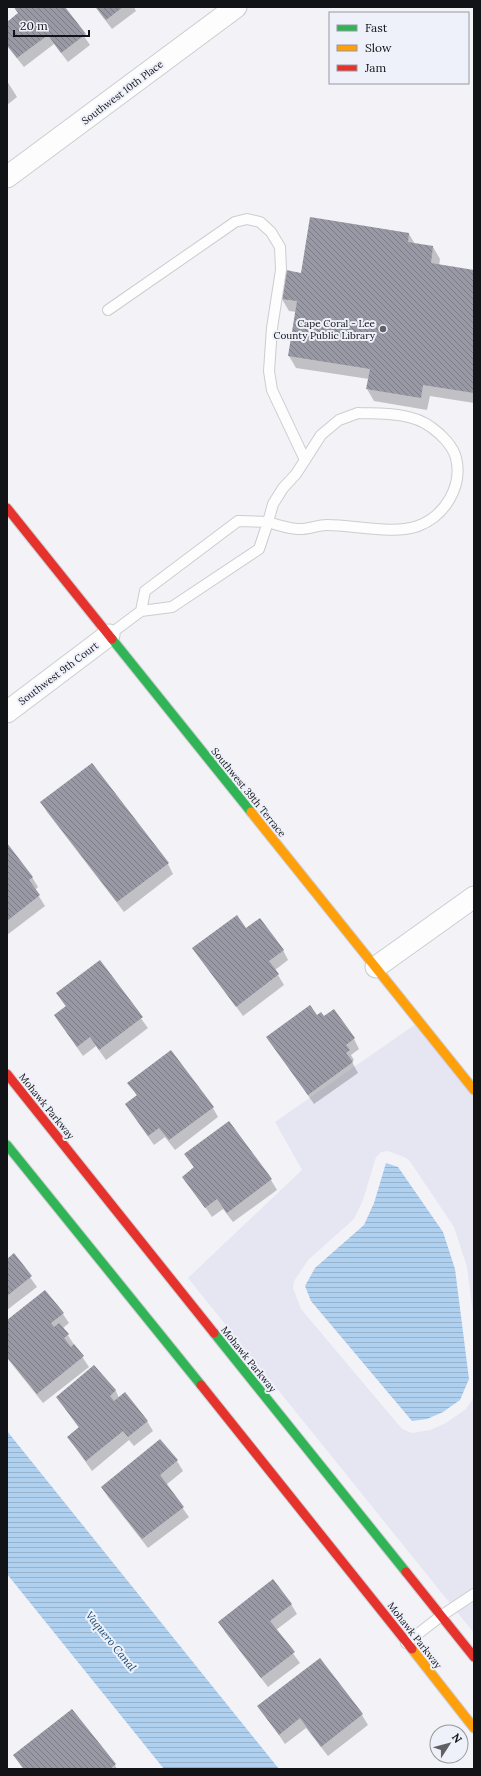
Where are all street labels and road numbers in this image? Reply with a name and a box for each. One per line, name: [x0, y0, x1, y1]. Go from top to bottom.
street label: Southwest 10th Place: [79, 57, 166, 127]
street label: Southwest 9th Court: [16, 639, 101, 708]
street label: Southwest 39th Terrace: [209, 745, 289, 840]
street label: Mohawk Parkway: [16, 1071, 78, 1142]
street label: Mohawk Parkway: [218, 1324, 280, 1395]
street label: Mohawk Parkway: [385, 1599, 445, 1672]

